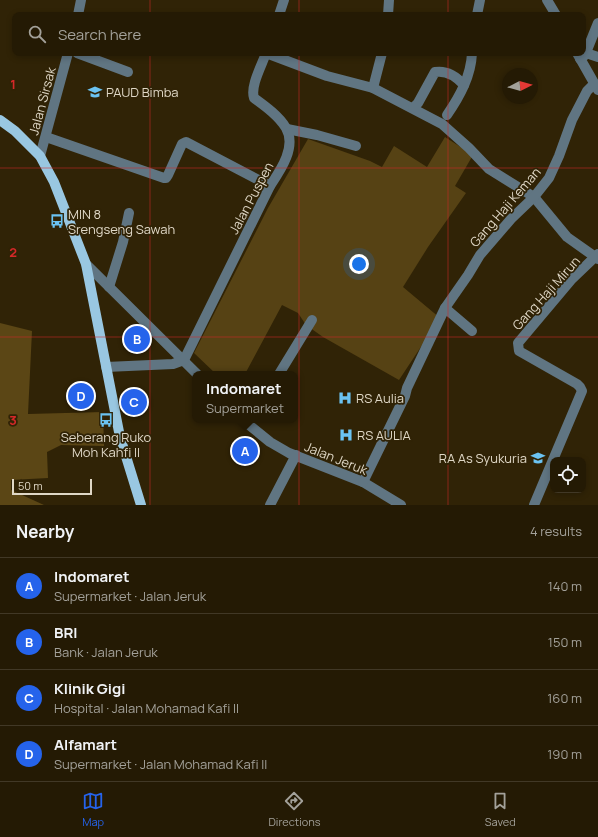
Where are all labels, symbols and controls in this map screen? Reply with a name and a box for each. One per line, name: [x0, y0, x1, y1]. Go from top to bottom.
search box: [12, 12, 586, 56]
icon: search: [26, 23, 48, 45]
text: Search here: [58, 24, 141, 45]
street label: Jalan Sirsak: [24, 64, 60, 137]
north arrow: [502, 68, 538, 104]
text: 1: [10, 75, 16, 93]
place label: PAUD Bimba: [106, 83, 179, 101]
school or university icon: PAUD Bimba: [87, 84, 103, 100]
street label: Jalan Puspen: [224, 159, 278, 237]
street label: Gang Haji Keman: [465, 163, 545, 251]
place label: MIN 8 Srengseng Sawah: [68, 205, 175, 238]
bus stop icon: MIN 8 Srengseng Sawah: [49, 213, 65, 229]
text: 2: [9, 243, 17, 261]
street label: Gang Haji Mirun: [508, 252, 584, 334]
your location: [349, 254, 369, 274]
pin: B: [124, 324, 150, 354]
popup: [192, 371, 298, 423]
text: Indomaret: [206, 378, 282, 399]
pin: D: [68, 381, 94, 411]
pin: C: [121, 387, 147, 417]
place label: RS Aulia: [356, 389, 404, 407]
hospital icon: RS Aulia: [337, 390, 353, 406]
text: Supermarket: [206, 399, 284, 417]
text: 3: [9, 411, 17, 429]
bus stop icon: Seberang Ruko Moh Kahfi II: [98, 412, 114, 428]
place label: RS AULIA: [357, 426, 411, 444]
hospital icon: RS AULIA: [338, 427, 354, 443]
place label: Seberang Ruko Moh Kahfi II: [61, 428, 152, 461]
pin: A: [232, 436, 258, 466]
street label: Jalan Jeruk: [302, 437, 371, 479]
place label: RA As Syukuria: [439, 449, 527, 467]
school or university icon: RA As Syukuria: [530, 450, 546, 466]
map controls: [550, 457, 586, 493]
button: locate: [550, 457, 586, 493]
scale bar: [12, 477, 92, 496]
text: 50 m: [18, 478, 43, 493]
text: Nearby: [16, 520, 74, 543]
text: 4 results: [530, 522, 582, 540]
text: Indomaret: [54, 566, 129, 587]
text: A: [25, 577, 33, 595]
text: 140 m: [548, 577, 582, 595]
text: Supermarket · Jalan Jeruk: [54, 587, 206, 605]
text: BRI: [54, 622, 78, 643]
text: B: [25, 633, 33, 651]
text: 150 m: [548, 633, 582, 651]
text: Bank · Jalan Jeruk: [54, 643, 158, 661]
text: Klinik Gigi: [54, 678, 125, 699]
text: C: [24, 689, 34, 707]
text: 160 m: [547, 689, 582, 707]
text: Hospital · Jalan Mohamad Kafi II: [54, 699, 239, 717]
text: Alfamart: [54, 734, 117, 755]
text: D: [24, 745, 34, 763]
text: 190 m: [547, 745, 582, 763]
text: Supermarket · Jalan Mohamad Kafi II: [54, 755, 267, 773]
tab: Map: [82, 790, 104, 829]
tab: Directions: [268, 790, 321, 829]
tab: Saved: [485, 790, 516, 829]

